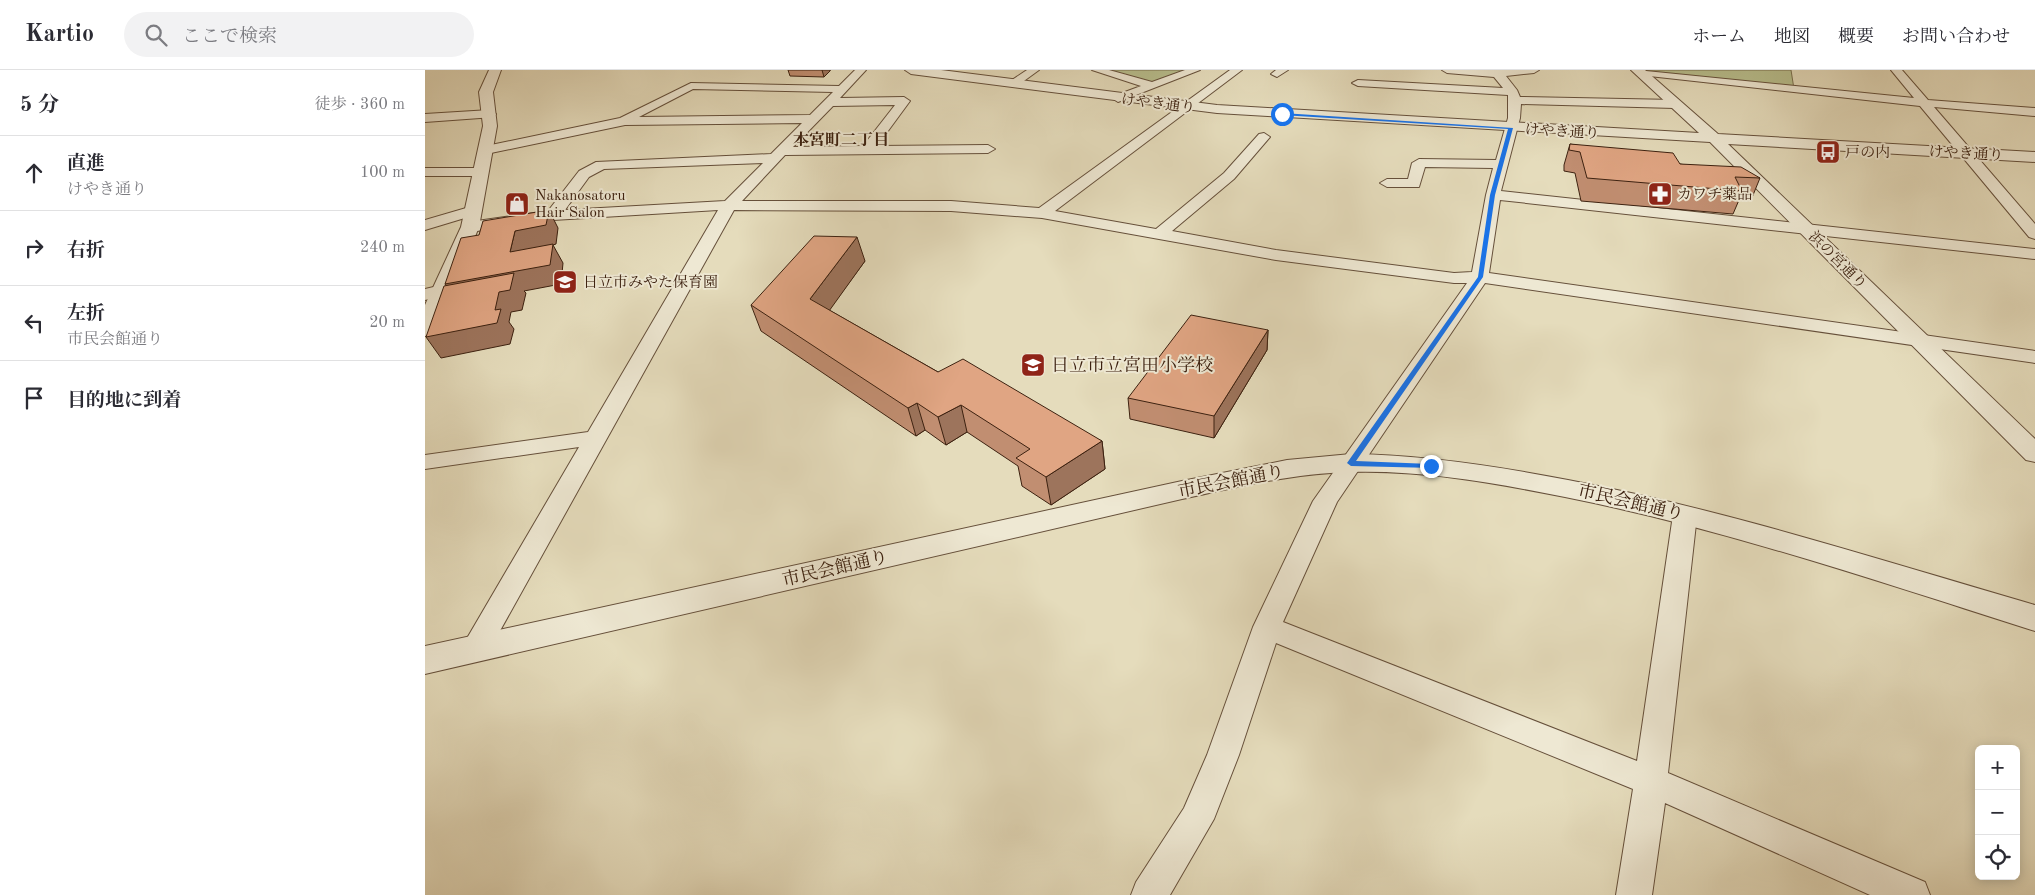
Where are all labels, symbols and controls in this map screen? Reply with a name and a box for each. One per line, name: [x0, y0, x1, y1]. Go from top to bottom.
search box: [124, 12, 474, 57]
icon: search: [142, 21, 170, 49]
text: Kartio: [25, 23, 94, 47]
text: ここで検索: [182, 28, 277, 47]
text: ホーム: [1692, 28, 1746, 46]
text: 地図: [1774, 28, 1810, 46]
text: 概要: [1838, 28, 1874, 46]
text: お問い合わせ: [1902, 28, 2010, 46]
street label: けやき通り: [1120, 90, 1196, 117]
text: 5 分: [20, 95, 59, 116]
text: 徒歩 · 360 m: [315, 97, 405, 113]
route start: [1271, 103, 1294, 126]
street label: けやき通り: [1524, 121, 1600, 142]
district label: 本宮町二丁目: [793, 131, 889, 149]
bus stop icon: 戸の内: [1815, 139, 1841, 165]
street label: けやき通り: [1928, 143, 2004, 164]
place label: 戸の内: [1845, 144, 1890, 161]
text: 直進: [67, 155, 105, 174]
icon: ahead: [20, 159, 48, 187]
text: 100 m: [360, 165, 405, 181]
pharmacy icon: カワチ薬品: [1647, 181, 1673, 207]
text: けやき通り: [67, 182, 147, 198]
place label: カワチ薬品: [1677, 186, 1752, 203]
place label: Nakanosatoru Hair Salon: [535, 189, 625, 221]
shop icon: Nakanosatoru Hair Salon: [504, 191, 530, 217]
street label: 浜の宮通り: [1805, 228, 1870, 293]
icon: right: [20, 234, 48, 262]
text: 240 m: [360, 240, 405, 256]
text: 右折: [67, 242, 105, 261]
school or university icon: 日立市みやた保育園: [552, 269, 578, 295]
place label: 日立市みやた保育園: [583, 274, 718, 291]
text: 左折: [67, 305, 105, 324]
icon: left: [20, 309, 48, 337]
text: 20 m: [369, 315, 405, 331]
text: 市民会館通り: [67, 332, 163, 348]
school or university icon: 日立市立宮田小学校: [1020, 352, 1046, 378]
place label: 日立市立宮田小学校: [1051, 355, 1213, 375]
icon: arrive: [20, 384, 48, 412]
text: 目的地に到着: [67, 392, 181, 411]
route end: [1420, 455, 1443, 478]
street label: 市民会館通り: [1176, 461, 1286, 501]
street label: 市民会館通り: [1576, 480, 1686, 524]
street label: 市民会館通り: [780, 546, 890, 590]
map controls: [1975, 745, 2020, 880]
button: +: [1975, 745, 2020, 790]
button: −: [1975, 790, 2020, 835]
button: locate: [1975, 835, 2020, 880]

